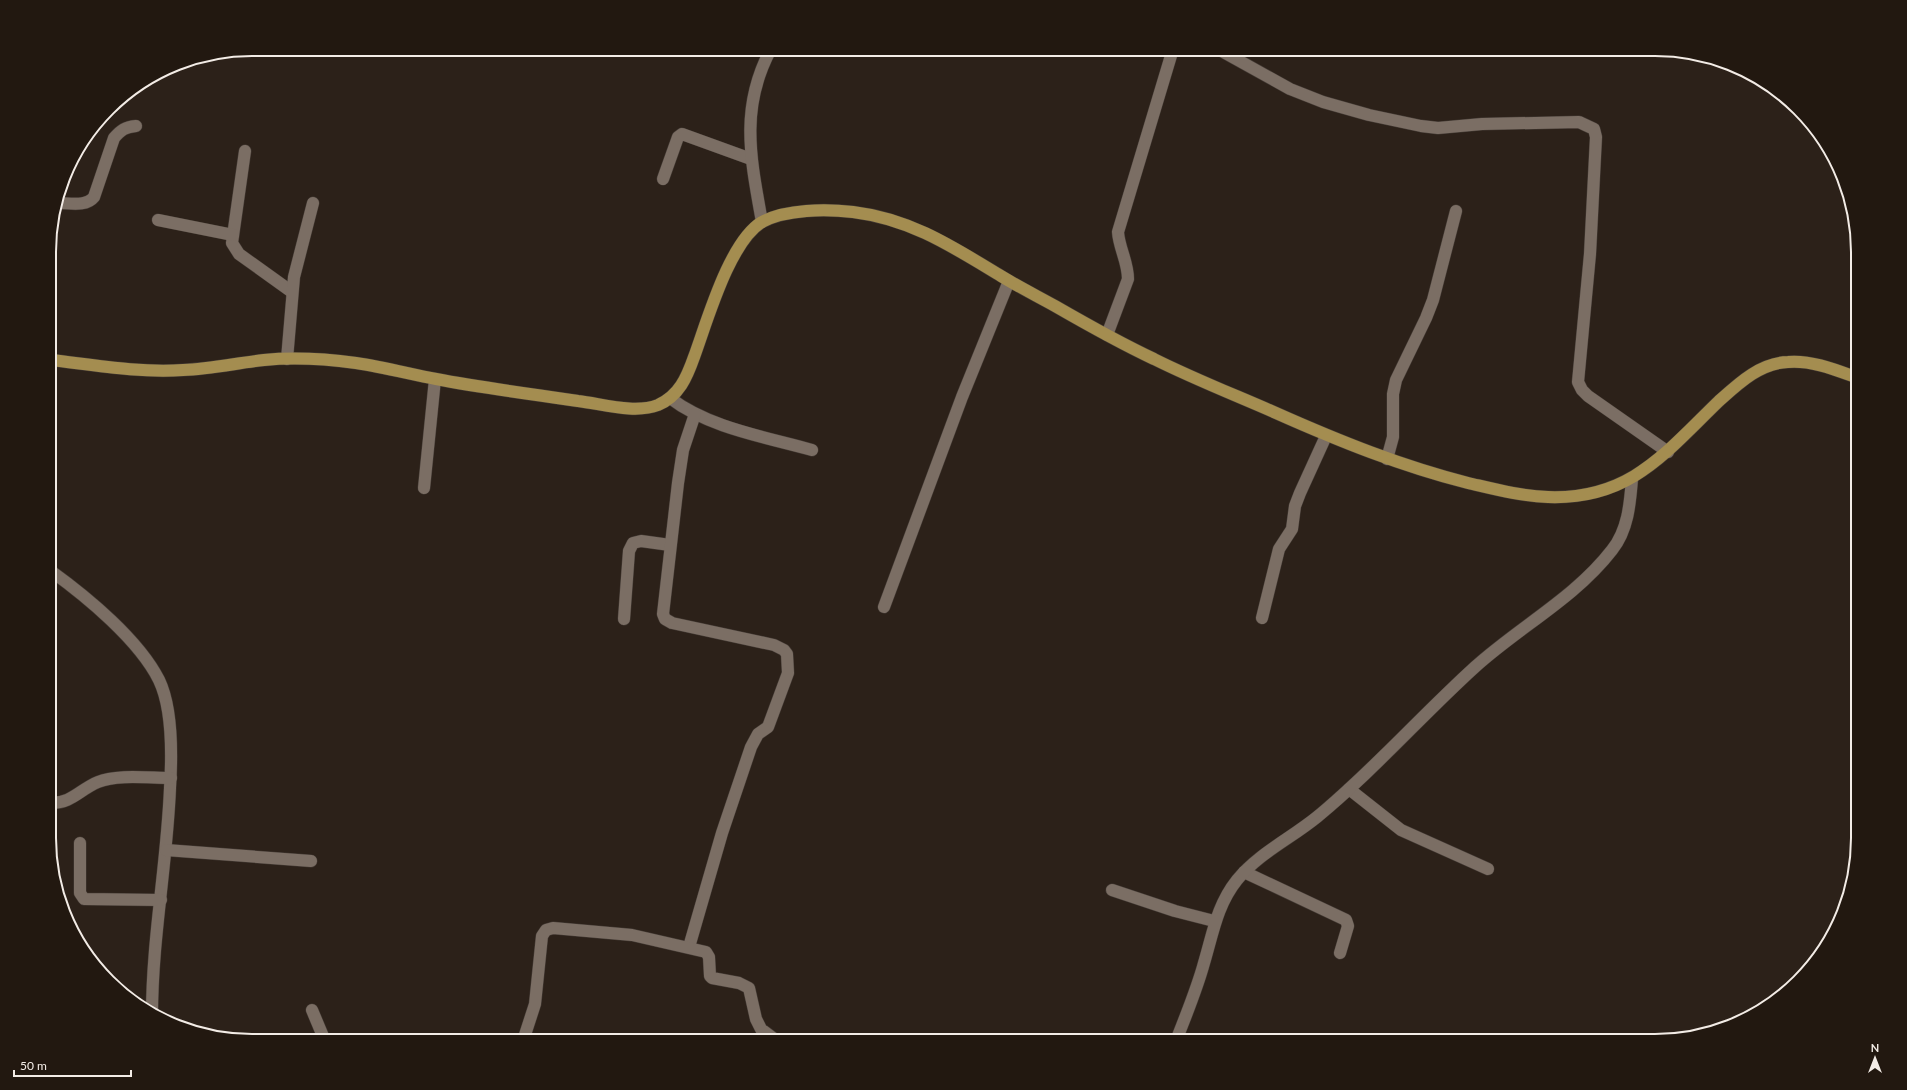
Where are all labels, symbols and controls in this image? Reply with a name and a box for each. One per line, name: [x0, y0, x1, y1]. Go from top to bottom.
north arrow: [1855, 1038, 1895, 1078]
text: N: [1871, 1041, 1879, 1054]
scale bar: [14, 1052, 131, 1078]
text: 50 m: [20, 1058, 47, 1073]

